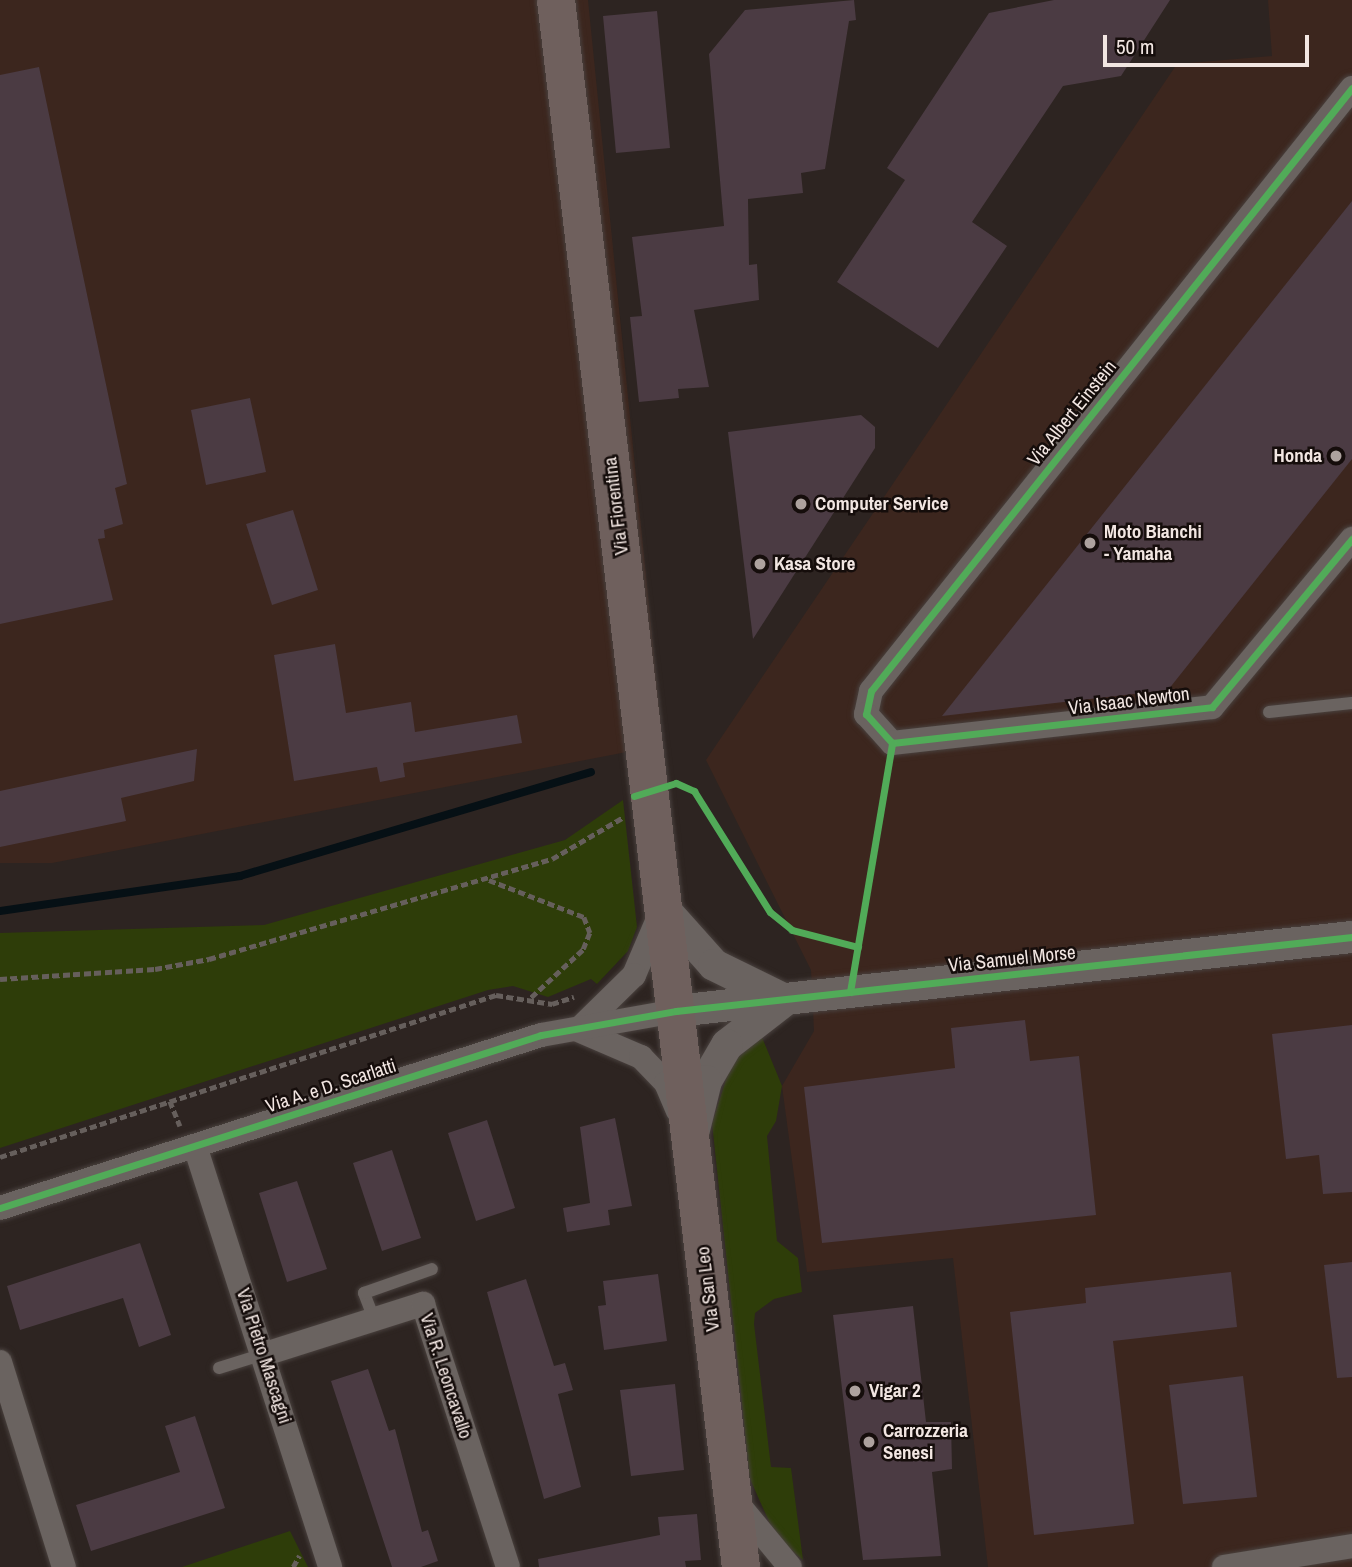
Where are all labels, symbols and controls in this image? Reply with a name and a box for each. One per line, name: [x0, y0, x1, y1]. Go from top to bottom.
scale bar: [1107, 21, 1314, 65]
text: 50 m: [1116, 32, 1154, 61]
street label: Via Albert Einstein: [1022, 355, 1122, 471]
place label: Honda: [1274, 445, 1322, 467]
marker: Honda: [1328, 448, 1344, 464]
street label: Via Fiorentina: [599, 456, 633, 556]
place label: Computer Service: [815, 493, 948, 515]
marker: Computer Service: [793, 496, 809, 512]
place label: Moto Bianchi - Yamaha: [1104, 521, 1202, 565]
marker: Moto Bianchi - Yamaha: [1082, 535, 1098, 551]
place label: Kasa Store: [774, 553, 855, 575]
marker: Kasa Store: [752, 556, 768, 572]
street label: Via Isaac Newton: [1067, 682, 1191, 720]
street label: Via Samuel Morse: [947, 941, 1077, 977]
street label: Via A. e D. Scarlatti: [263, 1054, 399, 1118]
street label: Via San Leo: [691, 1245, 725, 1333]
street label: Via Pietro Mascagni: [231, 1285, 297, 1427]
street label: Via R. Leoncavallo: [415, 1310, 477, 1442]
place label: Vigar 2: [869, 1380, 921, 1402]
marker: Vigar 2: [847, 1383, 863, 1399]
place label: Carrozzeria Senesi: [883, 1420, 968, 1464]
marker: Carrozzeria Senesi: [861, 1434, 877, 1450]

